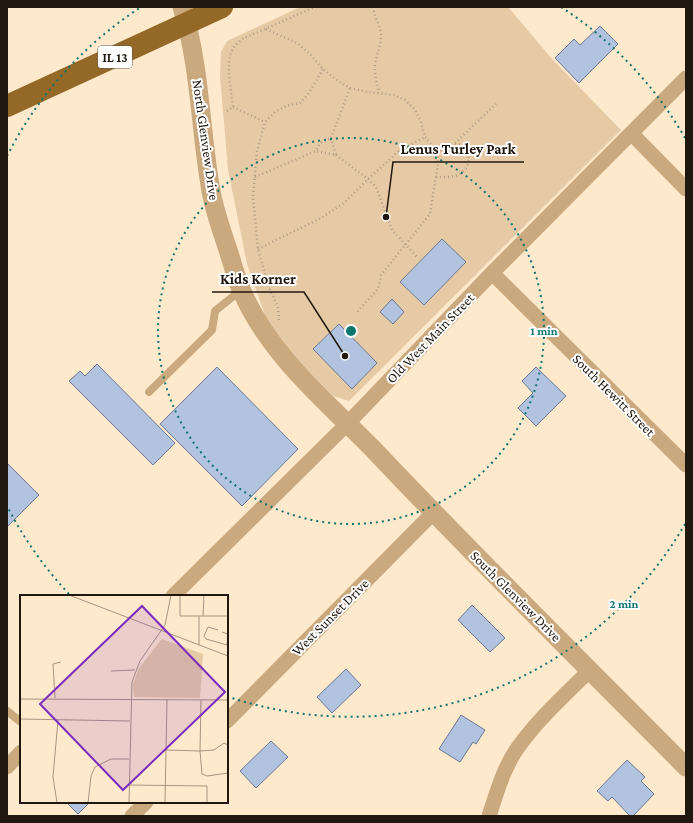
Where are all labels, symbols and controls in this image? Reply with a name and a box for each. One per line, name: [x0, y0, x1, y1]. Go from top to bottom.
road number: IL 13: [98, 46, 132, 68]
street label: North Glenview Drive: [190, 79, 222, 201]
callout: Lenus Turley Park: [393, 135, 524, 162]
text: Lenus Turley Park: [400, 141, 516, 157]
callout: Kids Korner: [212, 265, 304, 292]
text: Kids Korner: [220, 271, 296, 287]
street label: Old West Main Street: [383, 289, 477, 386]
centre of rings: [344, 324, 358, 338]
text: 1 min: [530, 324, 558, 338]
street label: South Hewitt Street: [570, 351, 659, 440]
street label: South Glenview Drive: [467, 547, 565, 645]
street label: West Sunset Drive: [288, 575, 372, 659]
inset map: [20, 595, 228, 803]
text: 2 min: [610, 597, 639, 611]

